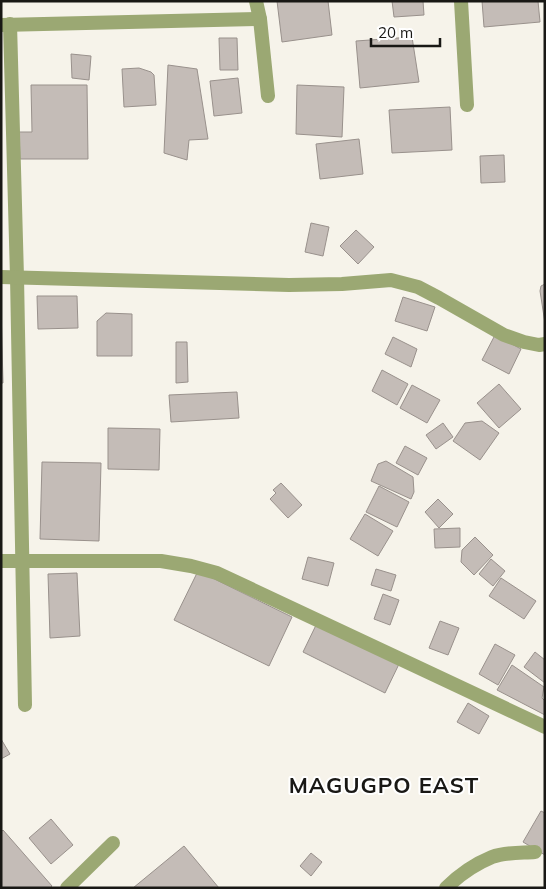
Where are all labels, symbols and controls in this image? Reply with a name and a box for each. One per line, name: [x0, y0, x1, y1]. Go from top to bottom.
scale bar: [371, 15, 440, 47]
text: 20 m: [378, 23, 413, 42]
district label: MAGUGPO EAST: [289, 771, 479, 799]

